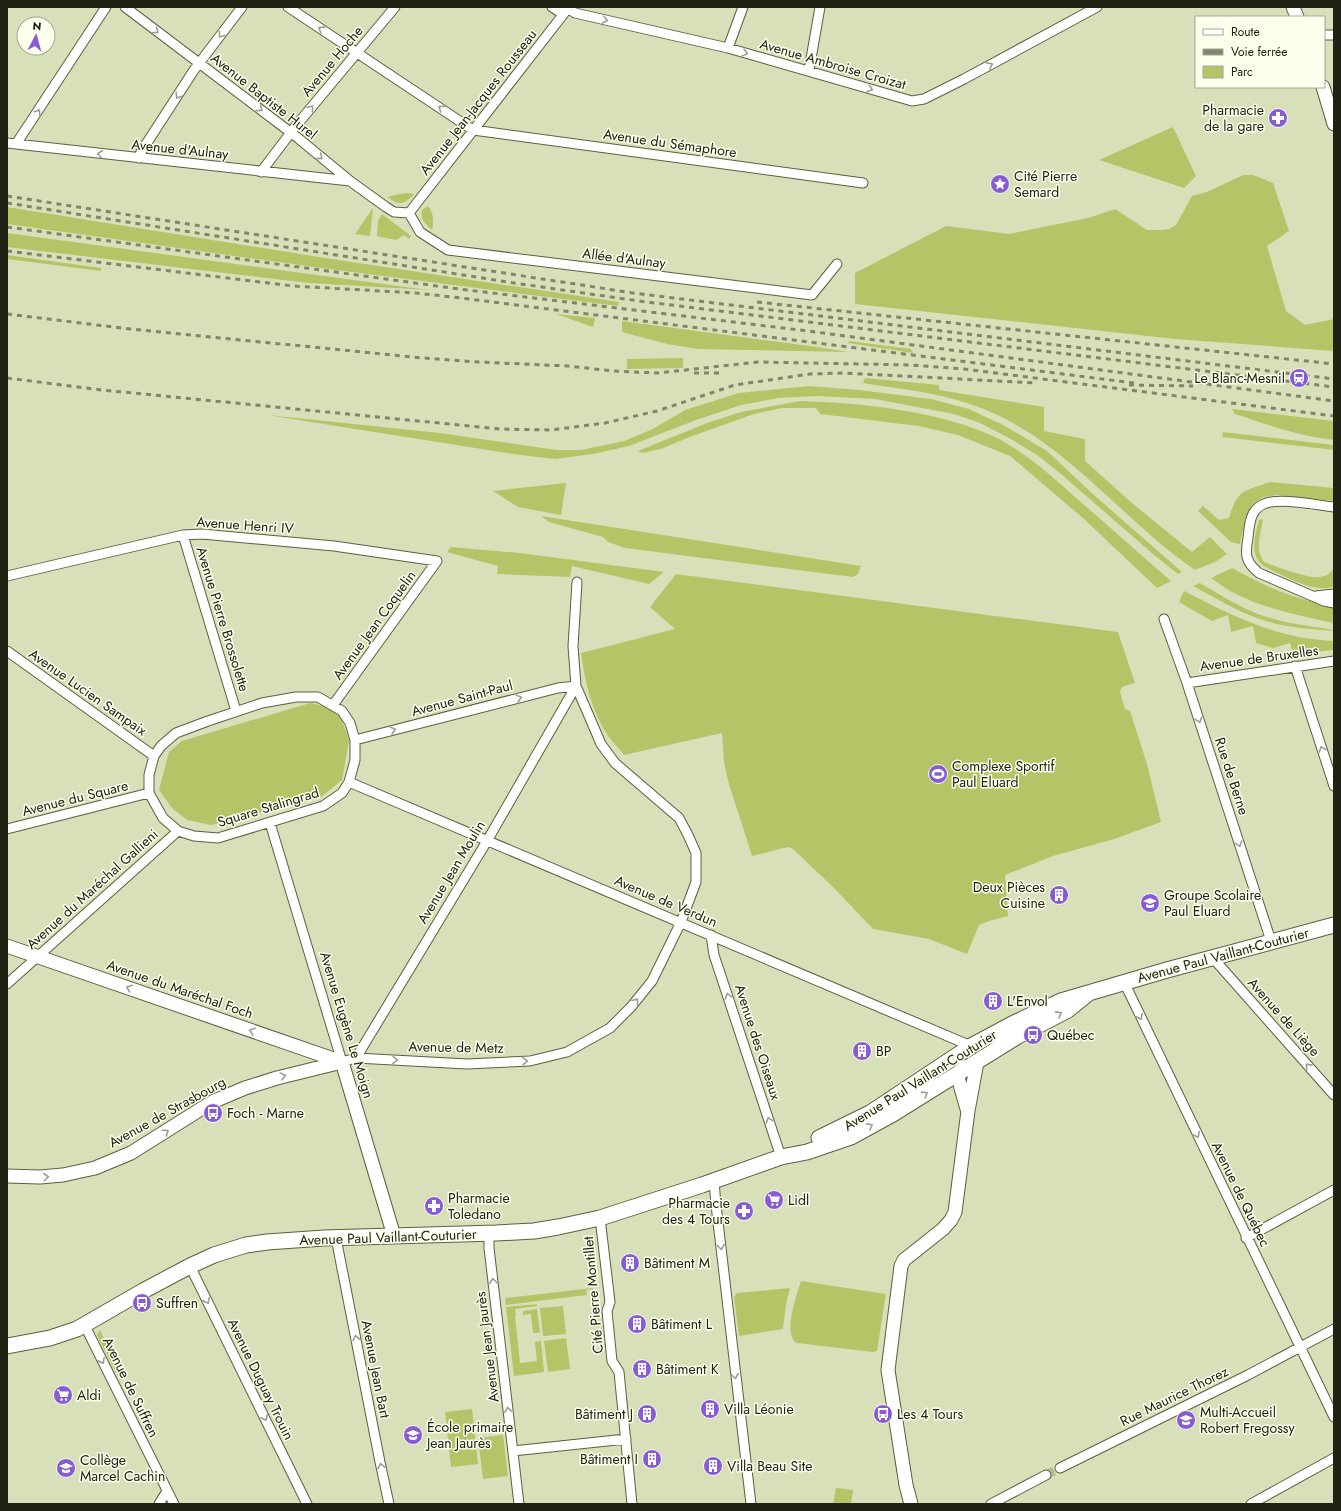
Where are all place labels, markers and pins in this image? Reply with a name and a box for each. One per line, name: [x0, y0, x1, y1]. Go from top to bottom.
place label: Pharmacie de la gare: [1202, 100, 1264, 136]
pharmacy icon: Pharmacie de la gare: [1267, 107, 1289, 129]
place label: Cité Pierre Semard: [1014, 166, 1077, 202]
place icon: Cité Pierre Semard: [989, 173, 1011, 195]
station icon: Le Blanc-Mesnil: [1288, 367, 1310, 389]
place label: Le Blanc-Mesnil: [1194, 368, 1285, 388]
place label: Complexe Sportif Paul Eluard: [952, 756, 1056, 792]
sports icon: Complexe Sportif Paul Eluard: [927, 763, 949, 785]
place label: Deux Pièces Cuisine: [973, 877, 1045, 913]
building icon: Deux Pièces Cuisine: [1048, 884, 1070, 906]
place label: Groupe Scolaire Paul Eluard: [1164, 885, 1261, 921]
school or university icon: Groupe Scolaire Paul Eluard: [1139, 892, 1161, 914]
building icon: L'Envol: [982, 990, 1004, 1012]
place label: L'Envol: [1007, 991, 1048, 1011]
bus stop icon: Québec: [1022, 1024, 1044, 1046]
place label: Québec: [1047, 1025, 1095, 1045]
building icon: BP: [851, 1040, 873, 1062]
place label: BP: [876, 1041, 892, 1061]
bus stop icon: Foch - Marne: [202, 1102, 224, 1124]
place label: Foch - Marne: [227, 1103, 304, 1123]
place label: Pharmacie Toledano: [448, 1188, 510, 1224]
supermarket icon: Lidl: [763, 1189, 785, 1211]
place label: Lidl: [788, 1190, 809, 1210]
place label: Pharmacie des 4 Tours: [662, 1193, 730, 1229]
pharmacy icon: Pharmacie Toledano: [423, 1195, 445, 1217]
pharmacy icon: Pharmacie des 4 Tours: [733, 1200, 755, 1222]
building icon: Bâtiment M: [619, 1252, 641, 1274]
place label: Bâtiment M: [644, 1253, 710, 1273]
bus stop icon: Suffren: [131, 1292, 153, 1314]
place label: Suffren: [156, 1293, 198, 1313]
building icon: Bâtiment L: [626, 1313, 648, 1335]
place label: Bâtiment L: [651, 1314, 713, 1334]
building icon: Bâtiment K: [631, 1358, 653, 1380]
place label: Bâtiment K: [656, 1359, 719, 1379]
supermarket icon: Aldi: [52, 1384, 74, 1406]
place label: Aldi: [77, 1385, 101, 1405]
building icon: Villa Léonie: [699, 1398, 721, 1420]
place label: Villa Léonie: [724, 1399, 794, 1419]
place label: Multi-Accueil Robert Fregossy: [1200, 1402, 1295, 1438]
building icon: Bâtiment J: [636, 1403, 658, 1425]
bus stop icon: Les 4 Tours: [872, 1403, 894, 1425]
place label: Bâtiment J: [575, 1404, 633, 1424]
place label: Les 4 Tours: [897, 1404, 964, 1424]
school or university icon: Multi-Accueil Robert Fregossy: [1175, 1409, 1197, 1431]
place label: École primaire Jean Jaurès: [425, 1417, 513, 1453]
school or university icon: École primaire Jean Jaurès: [402, 1424, 424, 1446]
building icon: Bâtiment I: [641, 1448, 663, 1470]
place label: Bâtiment I: [580, 1449, 638, 1469]
place label: Collège Marcel Cachin: [80, 1450, 165, 1486]
building icon: Villa Beau Site: [702, 1455, 724, 1477]
place label: Villa Beau Site: [727, 1456, 812, 1476]
school or university icon: Collège Marcel Cachin: [55, 1457, 77, 1479]

